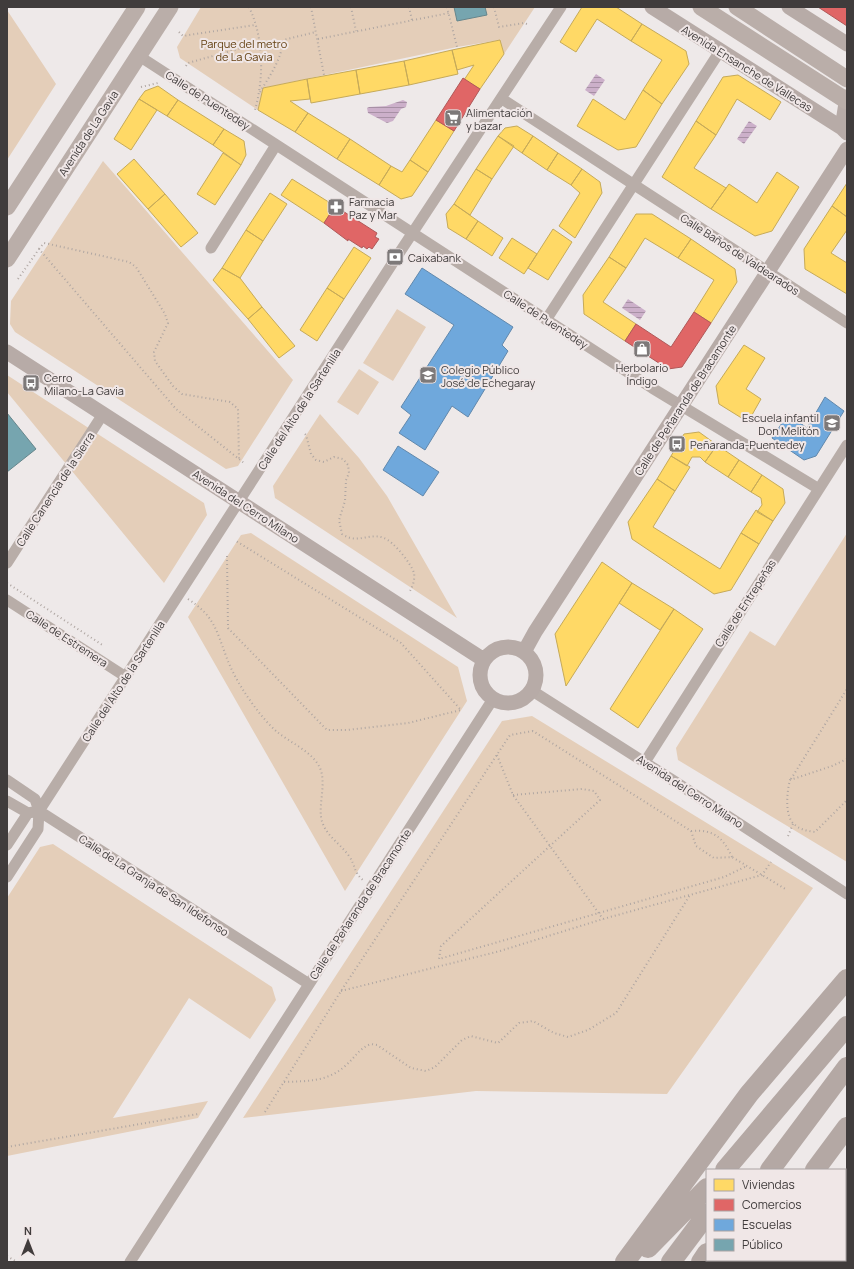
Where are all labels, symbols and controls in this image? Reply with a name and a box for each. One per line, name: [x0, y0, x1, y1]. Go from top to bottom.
street label: Avenida Ensanche de Vallecas: [679, 22, 815, 115]
park label: Parque del metro de La Gavia: [201, 36, 288, 64]
street label: Calle de Puentedey: [163, 67, 253, 133]
street label: Avenida de La Gavia: [55, 87, 121, 179]
place label: Alimentación y bazar: [466, 105, 532, 133]
supermarket icon: Alimentación y bazar: [443, 108, 463, 128]
place label: Farmacia Paz y Mar: [349, 194, 397, 222]
pharmacy icon: Farmacia Paz y Mar: [326, 197, 346, 217]
street label: Calle Baños de Valdearados: [678, 210, 803, 298]
bank icon: Caixabank: [385, 247, 405, 267]
place label: Caixabank: [408, 250, 461, 265]
street label: Calle de Puentedey: [501, 286, 591, 352]
street label: Calle de Peñaranda de Bracamonte: [631, 321, 740, 478]
shop icon: Herbolario Índigo: [632, 339, 652, 359]
street label: Calle del Alto de la Sartenilla: [254, 346, 344, 472]
place label: Herbolario Índigo: [616, 360, 669, 388]
place label: Colegio Público José de Echegaray: [441, 362, 536, 390]
school or university icon: Colegio Público José de Echegaray: [418, 365, 438, 385]
place label: Cerro Milano-La Gavia: [44, 370, 124, 398]
bus stop icon: Cerro Milano-La Gavia: [21, 373, 41, 393]
place label: Escuela infantil Don Melitón: [742, 410, 819, 438]
school or university icon: Escuela infantil Don Melitón: [822, 413, 842, 433]
street label: Calle Canencia de la Sierra: [12, 429, 98, 549]
bus stop icon: Peñaranda-Puentedey: [667, 434, 687, 454]
place label: Peñaranda-Puentedey: [690, 437, 805, 452]
street label: Avenida del Cerro Milano: [190, 466, 303, 546]
street label: Calle de Entrepeñas: [711, 556, 779, 650]
street label: Calle de Estremera: [23, 606, 111, 670]
street label: Calle del Alto de la Sartenilla: [78, 618, 168, 744]
street label: Avenida del Cerro Milano: [634, 751, 747, 831]
street label: Calle de Peñaranda de Bracamonte: [306, 825, 415, 982]
street label: Calle de La Granja de San Ildefonso: [76, 831, 232, 939]
legend: [706, 1169, 846, 1261]
text: Viviendas: [742, 1176, 795, 1193]
text: Comercios: [742, 1196, 802, 1213]
text: Escuelas: [742, 1216, 792, 1233]
north arrow: [8, 1221, 48, 1261]
text: N: [24, 1223, 32, 1238]
text: Público: [742, 1236, 783, 1253]

